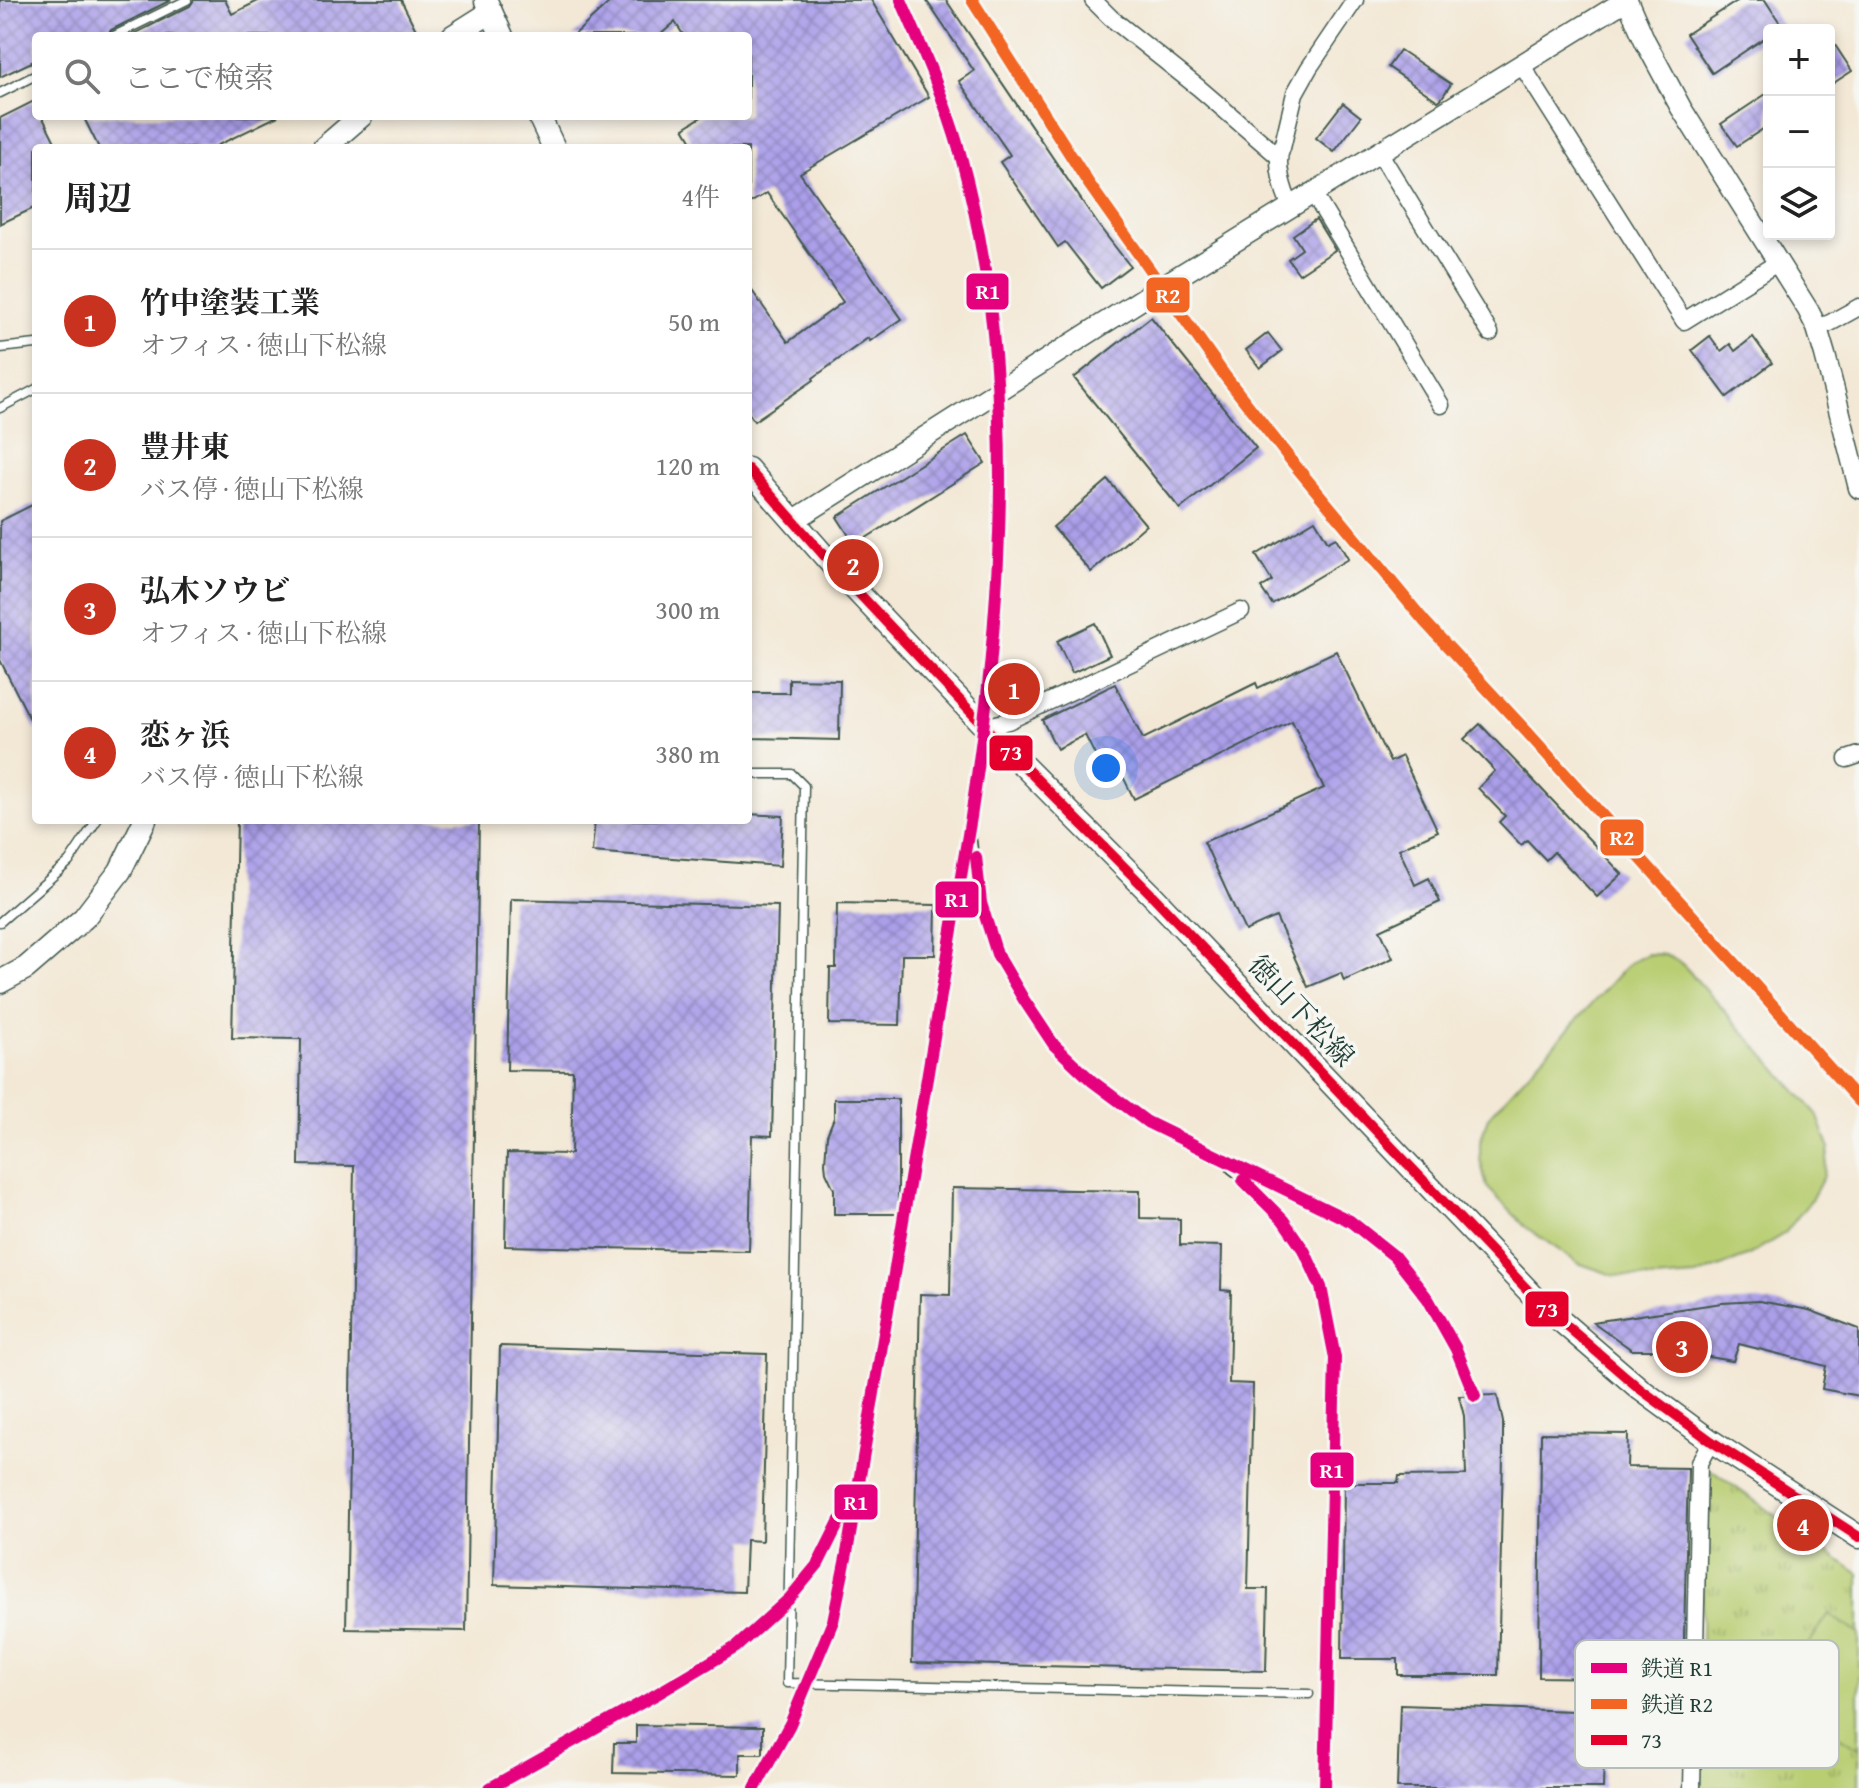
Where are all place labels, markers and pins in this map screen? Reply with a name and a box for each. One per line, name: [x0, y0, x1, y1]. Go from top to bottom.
pin: 2: [827, 535, 879, 595]
pin: 1: [988, 659, 1040, 719]
pin: 3: [1656, 1317, 1708, 1377]
pin: 4: [1777, 1495, 1829, 1555]

